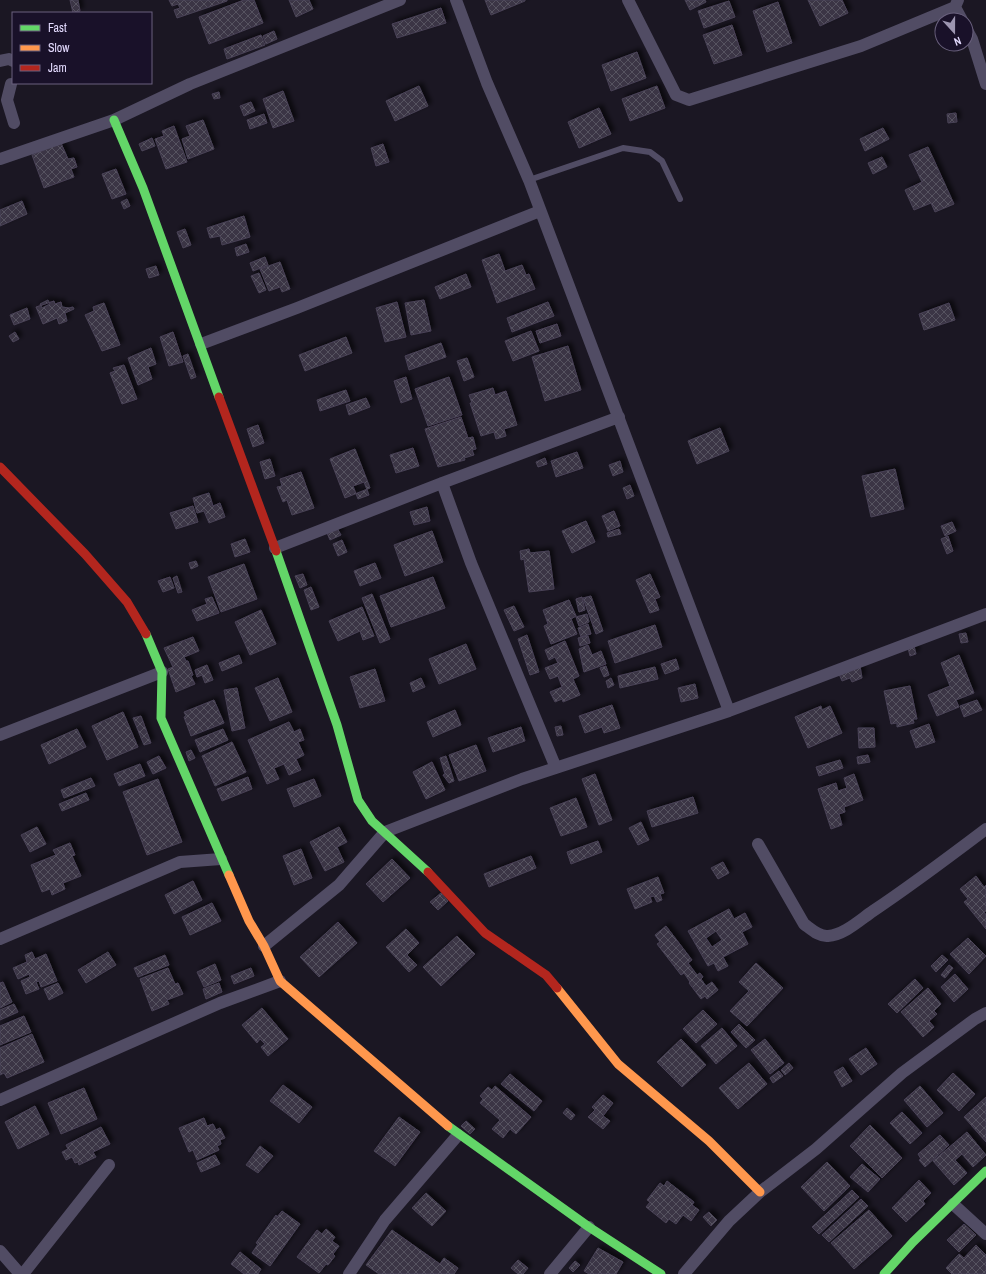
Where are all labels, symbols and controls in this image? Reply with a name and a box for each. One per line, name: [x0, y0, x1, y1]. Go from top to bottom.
legend: [12, 12, 152, 84]
north arrow: [934, 12, 974, 52]
text: Fast: [48, 20, 67, 36]
text: N: [952, 34, 963, 49]
text: Slow: [48, 40, 70, 56]
text: Jam: [48, 60, 67, 76]

